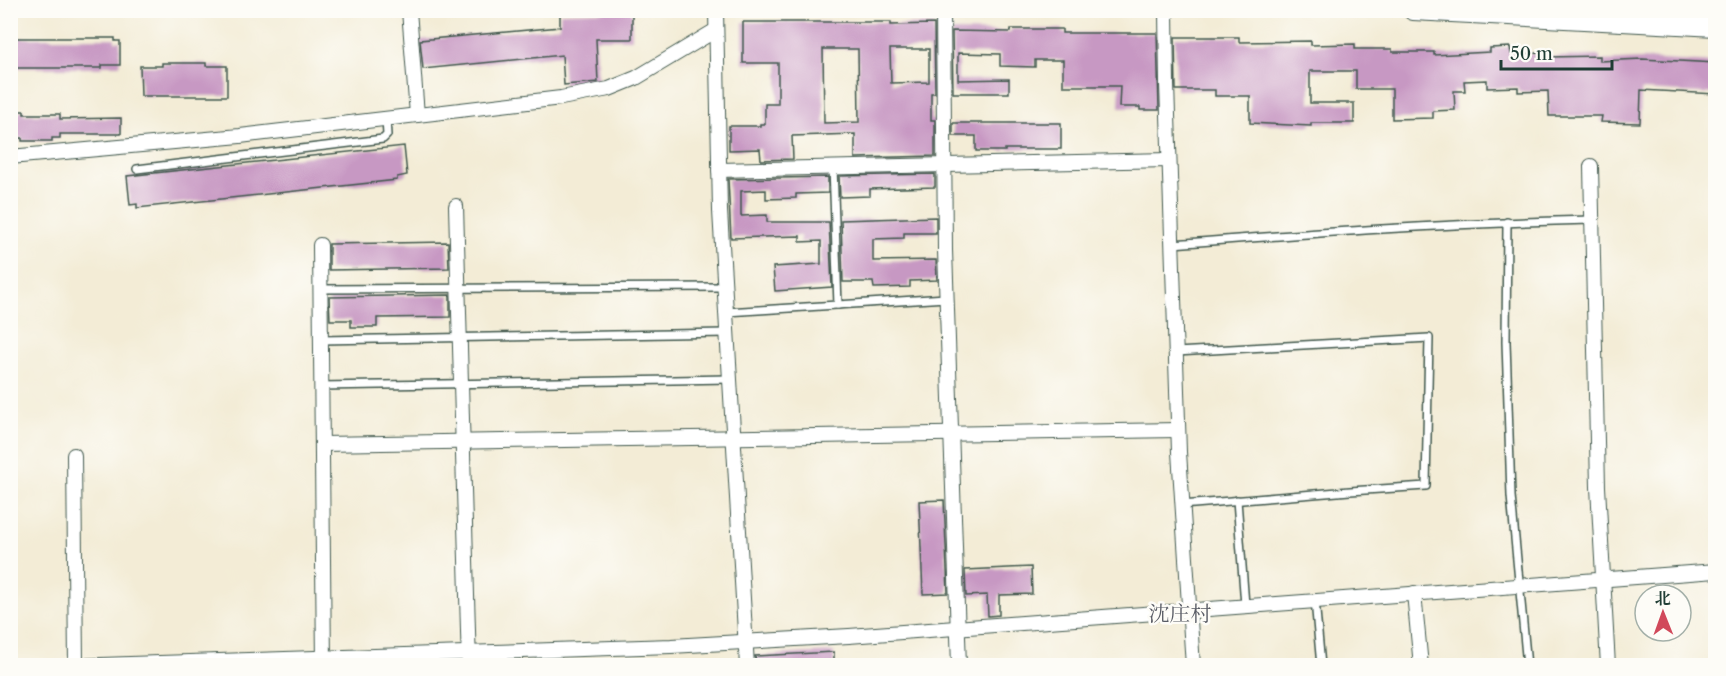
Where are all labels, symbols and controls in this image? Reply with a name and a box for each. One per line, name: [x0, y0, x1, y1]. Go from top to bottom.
scale bar: [1501, 33, 1612, 71]
text: 50 m: [1510, 43, 1553, 65]
north arrow: [1633, 583, 1693, 643]
text: 北: [1655, 588, 1671, 608]
district label: 沈庄村: [1149, 601, 1212, 626]

